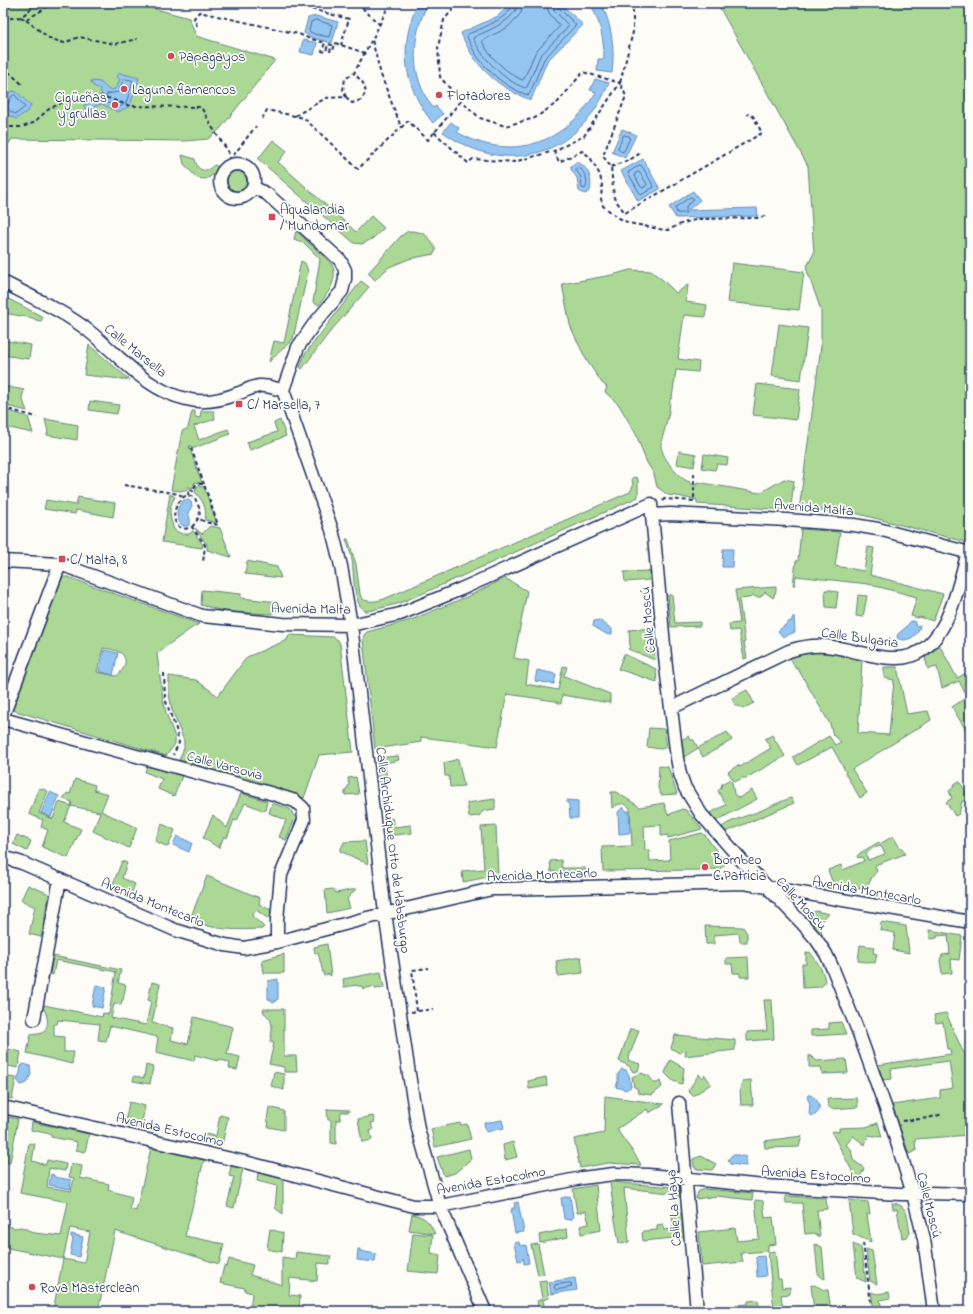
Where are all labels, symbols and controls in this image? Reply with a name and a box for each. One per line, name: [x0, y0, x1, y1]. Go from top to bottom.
place label: Papagayos: [179, 47, 245, 69]
marker: Papagayos: [166, 51, 176, 61]
place label: Laguna flamencos: [132, 80, 236, 102]
marker: Laguna flamencos: [119, 84, 129, 94]
place label: Flotadores: [446, 86, 511, 107]
place label: Cigüeñas y grullas: [55, 88, 107, 126]
marker: Flotadores: [434, 90, 444, 100]
marker: Cigüeñas y grullas: [110, 100, 120, 110]
place label: Aqualandia / Mundomar: [280, 200, 350, 237]
marker: Aqualandia / Mundomar: [267, 212, 277, 222]
street label: Calle Marsella: [99, 319, 171, 383]
place label: C/ Marsella, 7: [247, 395, 320, 416]
marker: C/ Marsella, 7: [234, 399, 244, 409]
street label: Avenida Malta: [773, 495, 855, 522]
place label: C/ Malta, 8: [70, 550, 127, 571]
marker: C/ Malta, 8: [57, 554, 67, 564]
street label: Calle Moscú: [635, 586, 662, 654]
street label: Avenida Malta: [271, 598, 351, 621]
street label: Calle Bulgaria: [820, 623, 900, 655]
street label: Calle Varsovia: [184, 746, 265, 787]
street label: Calle Archiduque Otto de Habsburgo: [368, 746, 416, 955]
place label: Bombeo C.Patricia: [712, 850, 766, 887]
marker: Bombeo C.Patricia: [700, 862, 710, 872]
street label: Avenida Montecarlo: [486, 863, 598, 888]
street label: Calle Moscú: [770, 872, 831, 936]
street label: Avenida Montecarlo: [811, 872, 923, 911]
street label: Avenida Montecarlo: [97, 873, 208, 934]
street label: Avenida Estocolmo: [114, 1108, 226, 1153]
street label: Avenida Estocolmo: [760, 1161, 872, 1190]
street label: Avenida Estocolmo: [435, 1162, 547, 1201]
street label: Calle La Haya: [661, 1169, 689, 1247]
street label: Calle Moscú: [910, 1170, 947, 1240]
place label: Rova Masterclean: [40, 1278, 139, 1299]
marker: Rova Masterclean: [27, 1282, 37, 1292]

